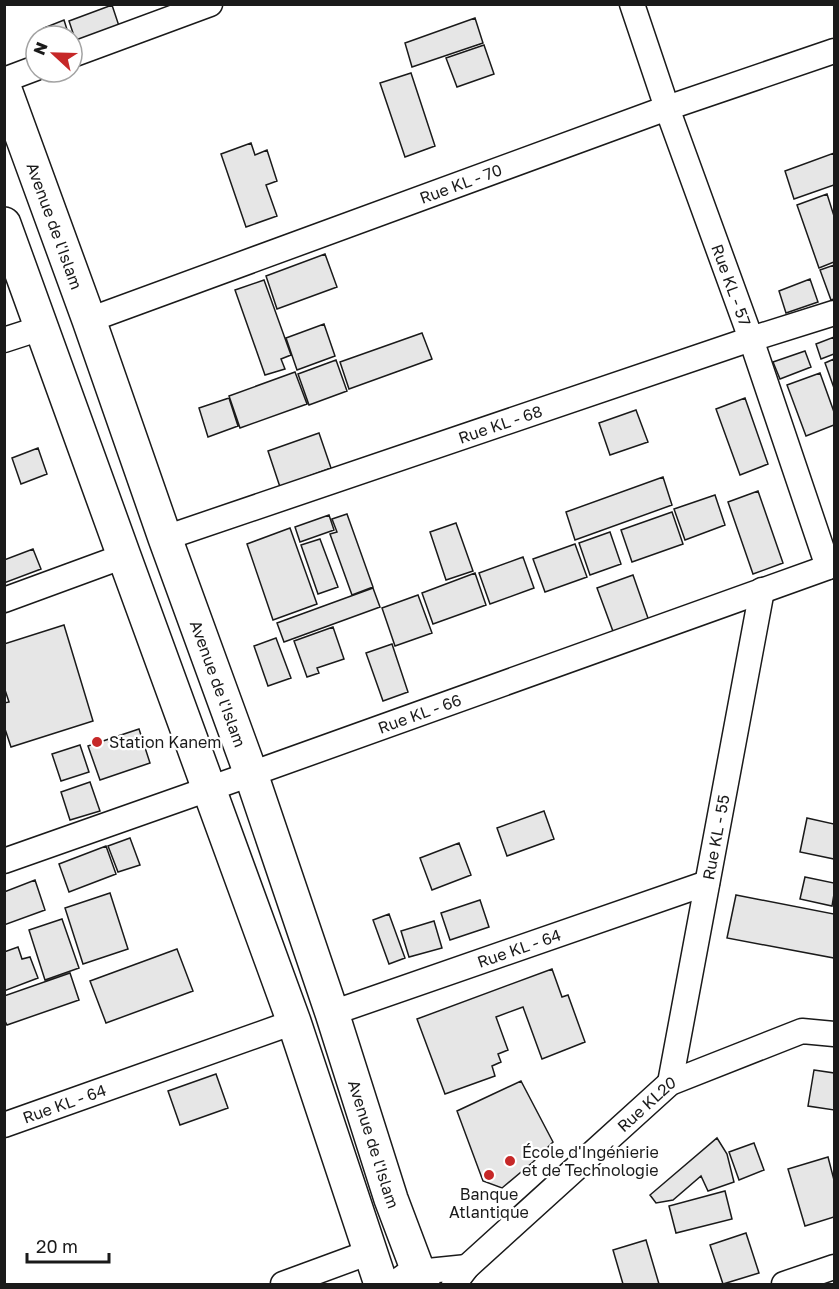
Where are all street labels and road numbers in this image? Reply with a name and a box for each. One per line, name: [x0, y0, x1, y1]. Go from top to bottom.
street label: Rue KL - 70: [417, 159, 505, 208]
street label: Avenue de l'Islam: [22, 160, 87, 292]
street label: Rue KL - 57: [707, 241, 755, 329]
street label: Rue KL - 68: [456, 401, 545, 448]
street label: Avenue de l'Islam: [186, 618, 250, 750]
street label: Rue KL - 66: [375, 689, 464, 738]
street label: Rue KL - 55: [698, 793, 734, 882]
street label: Rue KL - 64: [475, 924, 564, 972]
street label: Rue KL20: [613, 1072, 678, 1136]
street label: Avenue de l'Islam: [344, 1077, 404, 1211]
street label: Rue KL - 64: [20, 1080, 109, 1128]

